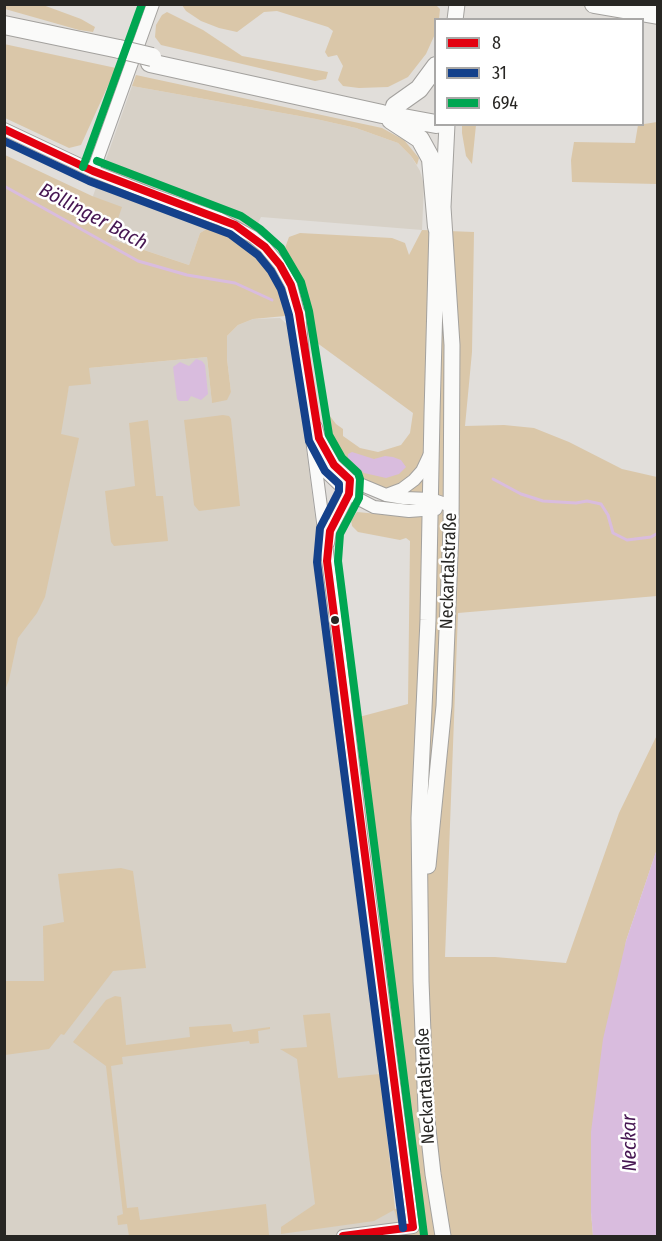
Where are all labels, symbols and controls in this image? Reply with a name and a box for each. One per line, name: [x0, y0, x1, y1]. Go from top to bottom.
legend: [434, 18, 644, 126]
text: 8: [492, 32, 501, 54]
text: 31: [492, 62, 507, 84]
text: 694: [492, 92, 518, 114]
water label: Böllinger Bach: [35, 178, 151, 256]
street label: Neckartalstraße: [436, 512, 462, 630]
unlabelled marker: [329, 614, 341, 626]
street label: Neckartalstraße: [412, 1027, 440, 1145]
water label: Neckar: [618, 1114, 642, 1172]

